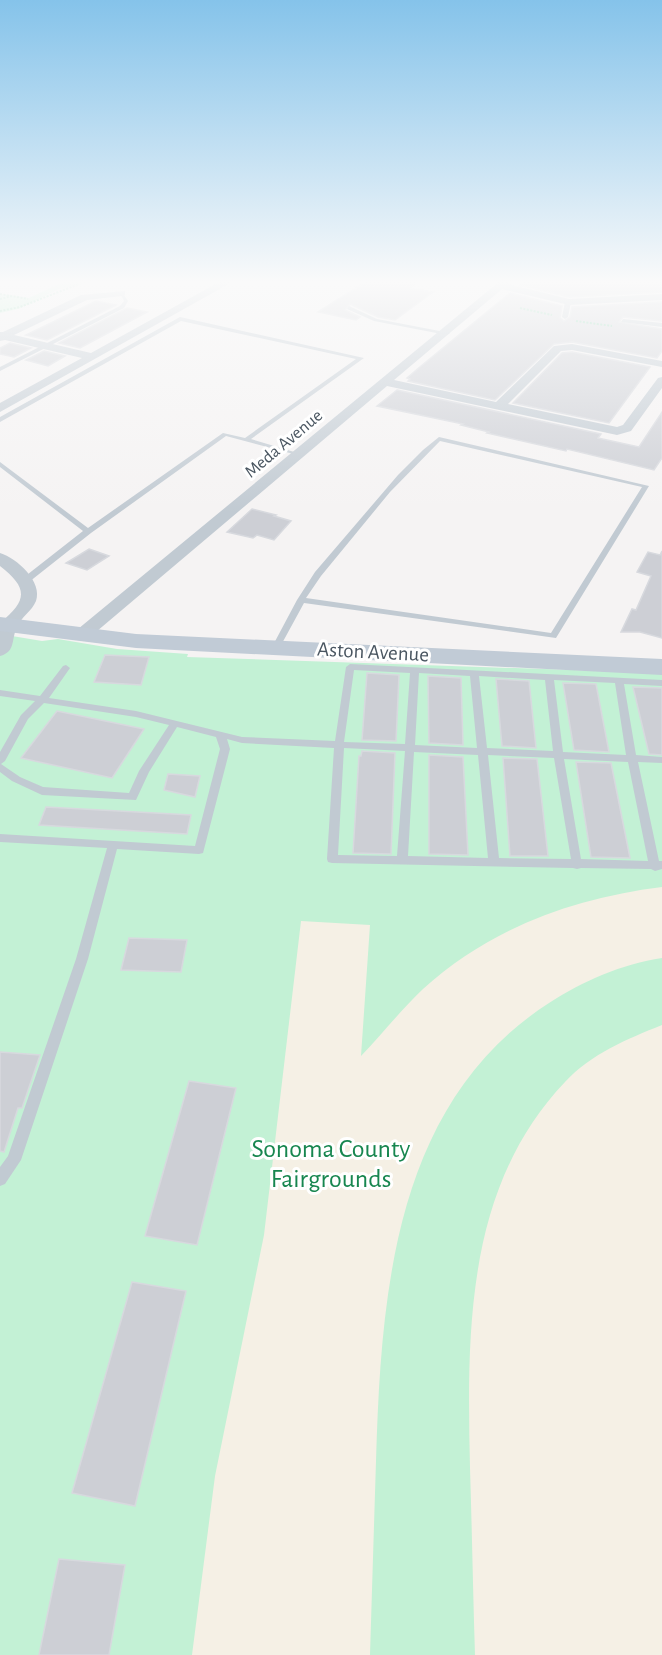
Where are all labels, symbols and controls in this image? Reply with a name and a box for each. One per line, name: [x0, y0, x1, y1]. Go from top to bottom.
street label: Meda Avenue: [242, 406, 326, 482]
street label: Aston Avenue: [317, 639, 429, 665]
park label: Sonoma County Fairgrounds: [252, 1136, 410, 1192]

